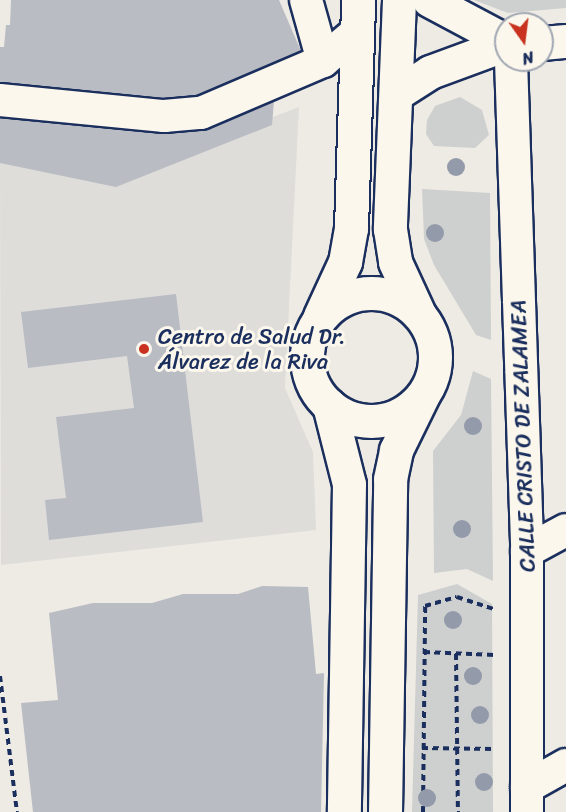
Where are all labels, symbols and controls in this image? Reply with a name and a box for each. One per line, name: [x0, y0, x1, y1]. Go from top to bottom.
north arrow: [494, 12, 554, 72]
text: N: [519, 43, 537, 73]
street label: CALLE CRISTO DE ZALAMEA: [505, 299, 541, 573]
place label: Centro de Salud Dr. Álvarez de la Riva: [158, 323, 346, 374]
marker: Centro de Salud Dr. Álvarez de la Riva: [135, 340, 153, 358]

